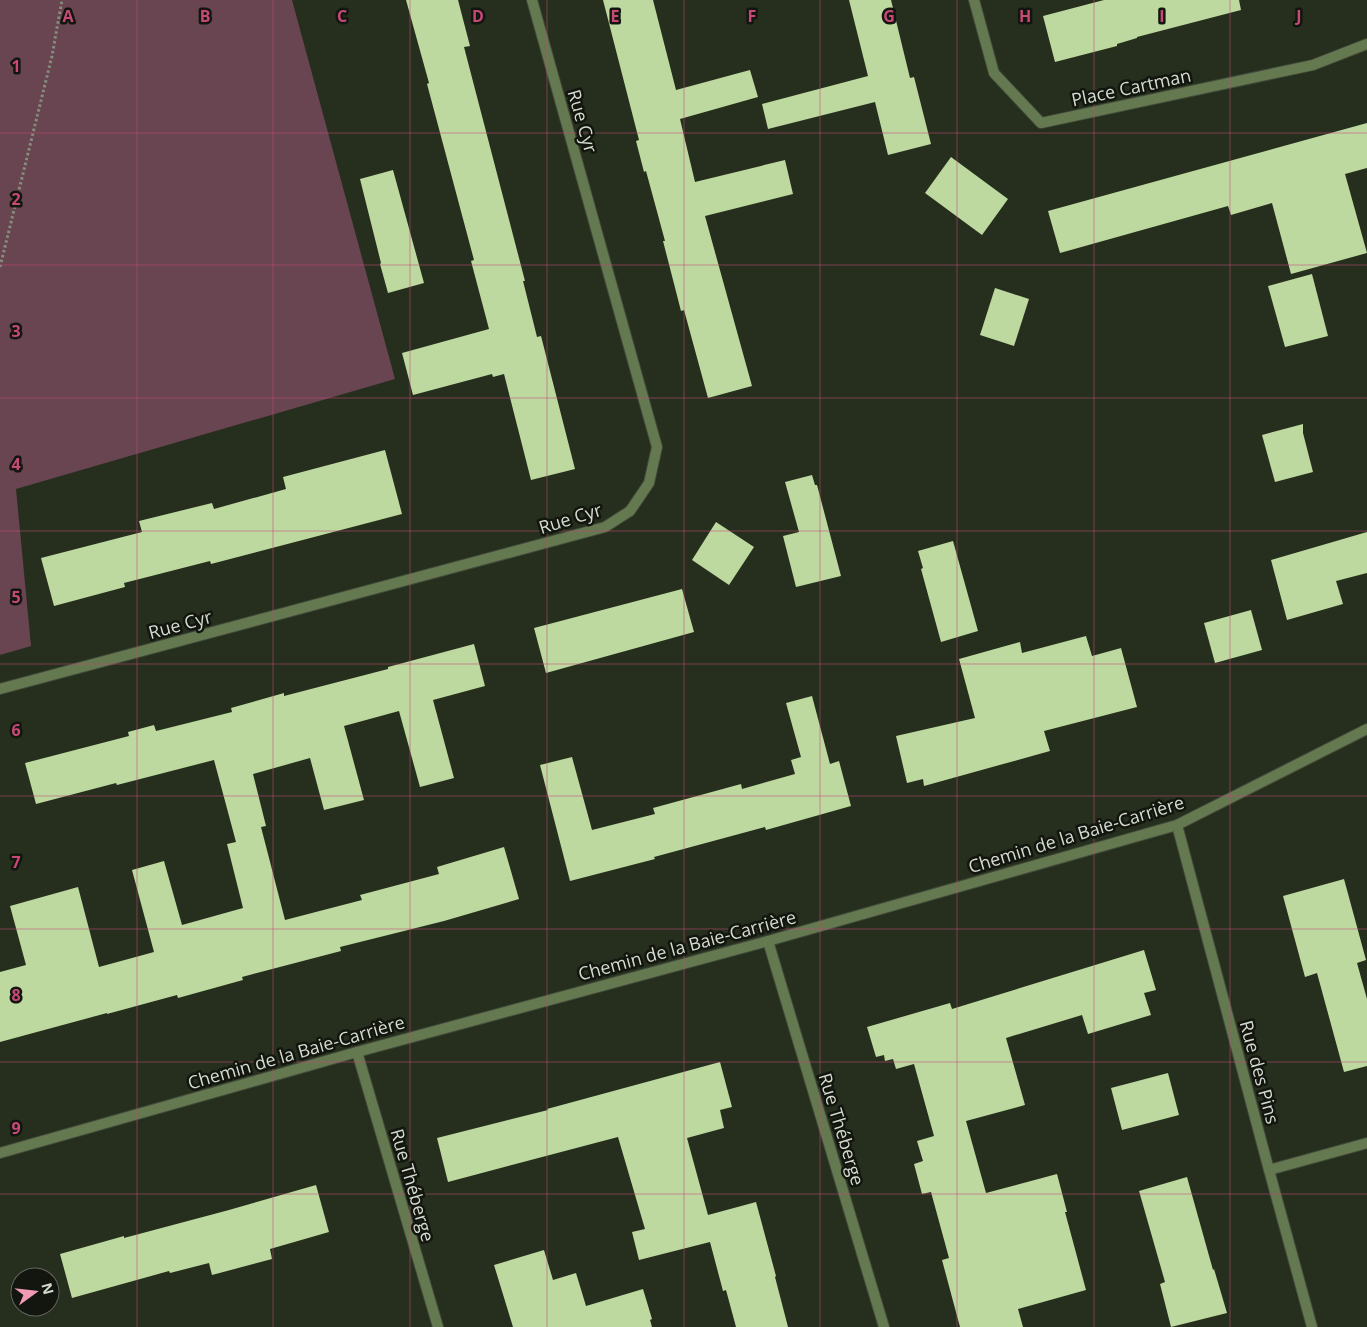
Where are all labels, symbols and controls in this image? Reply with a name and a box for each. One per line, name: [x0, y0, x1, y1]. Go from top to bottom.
text: A: [62, 5, 74, 27]
text: B: [200, 5, 210, 27]
text: C: [337, 5, 347, 27]
text: D: [472, 5, 484, 27]
text: E: [611, 5, 620, 27]
text: F: [748, 5, 756, 27]
text: G: [883, 5, 895, 27]
text: H: [1019, 5, 1031, 27]
text: I: [1159, 5, 1165, 27]
text: J: [1294, 5, 1302, 27]
text: 1: [11, 55, 21, 77]
street label: Place Cartman: [1069, 63, 1193, 111]
street label: Rue Cyr: [563, 87, 604, 156]
text: 2: [11, 188, 21, 210]
text: 3: [11, 320, 21, 342]
text: 4: [11, 453, 21, 475]
street label: Rue Cyr: [536, 497, 605, 539]
text: 5: [11, 586, 21, 608]
street label: Rue Cyr: [146, 604, 215, 644]
text: 6: [11, 719, 21, 741]
street label: Chemin de la Baie-Carrière: [965, 790, 1187, 878]
text: 7: [11, 851, 21, 873]
street label: Chemin de la Baie-Carrière: [575, 904, 799, 986]
text: 8: [11, 984, 21, 1006]
street label: Chemin de la Baie-Carrière: [185, 1010, 407, 1094]
street label: Rue des Pins: [1235, 1018, 1285, 1126]
street label: Rue Théberge: [814, 1070, 870, 1188]
text: 9: [11, 1117, 21, 1139]
street label: Rue Théberge: [385, 1126, 441, 1244]
north arrow: [10, 1267, 60, 1317]
text: N: [37, 1281, 59, 1296]

